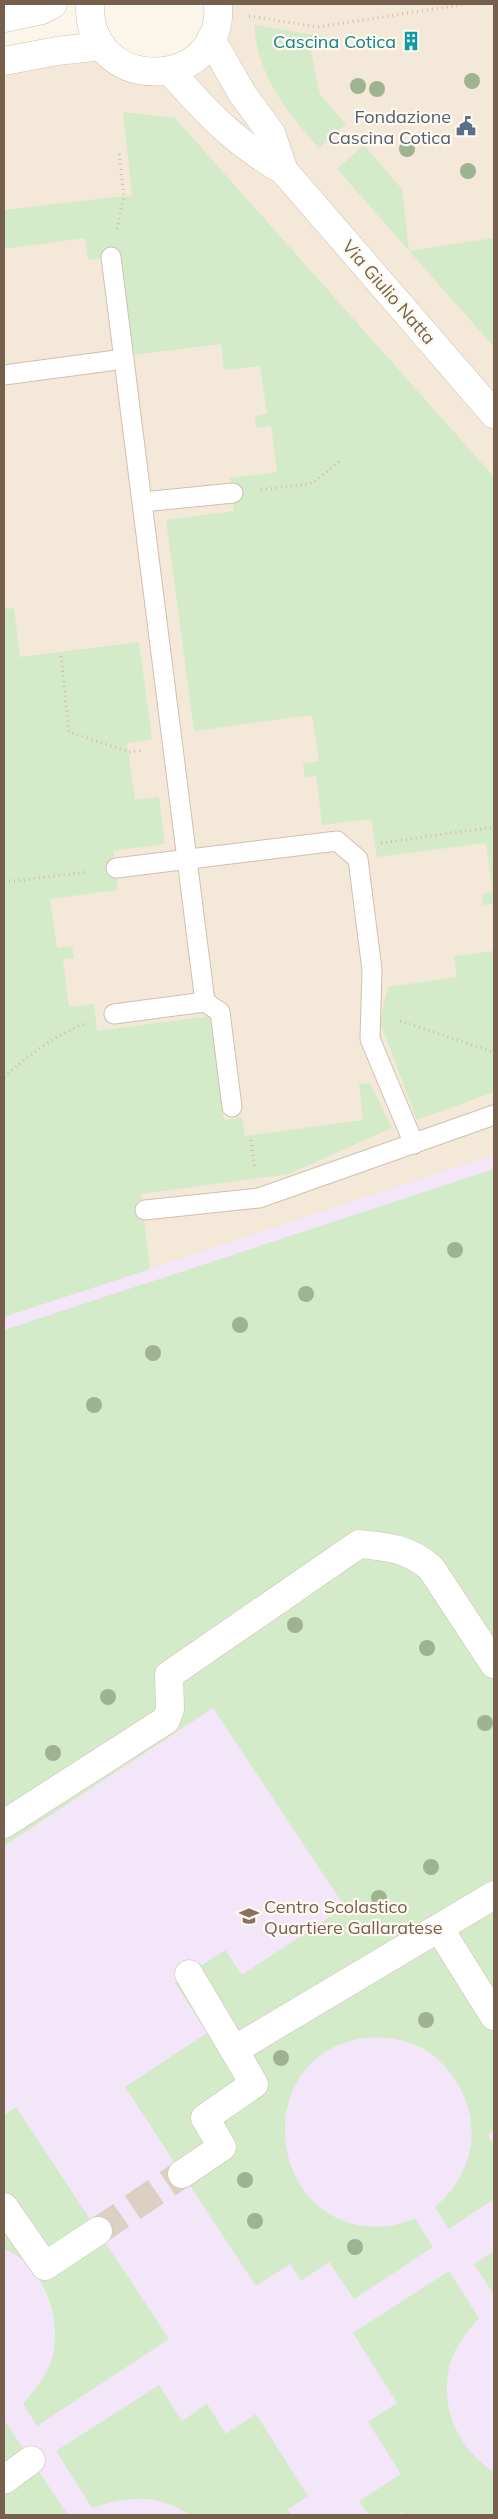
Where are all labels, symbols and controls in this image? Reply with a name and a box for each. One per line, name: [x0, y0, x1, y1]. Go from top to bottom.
place label: Cascina Cotica: [273, 30, 396, 53]
building icon: Cascina Cotica: [400, 30, 422, 52]
place label: Fondazione Cascina Cotica: [328, 105, 451, 149]
public building icon: Fondazione Cascina Cotica: [455, 115, 477, 137]
street label: Via Giulio Natta: [337, 235, 441, 349]
place label: Centro Scolastico Quartiere Gallaratese: [264, 1895, 443, 1939]
school or university icon: Centro Scolastico Quartiere Gallaratese: [238, 1905, 260, 1927]

